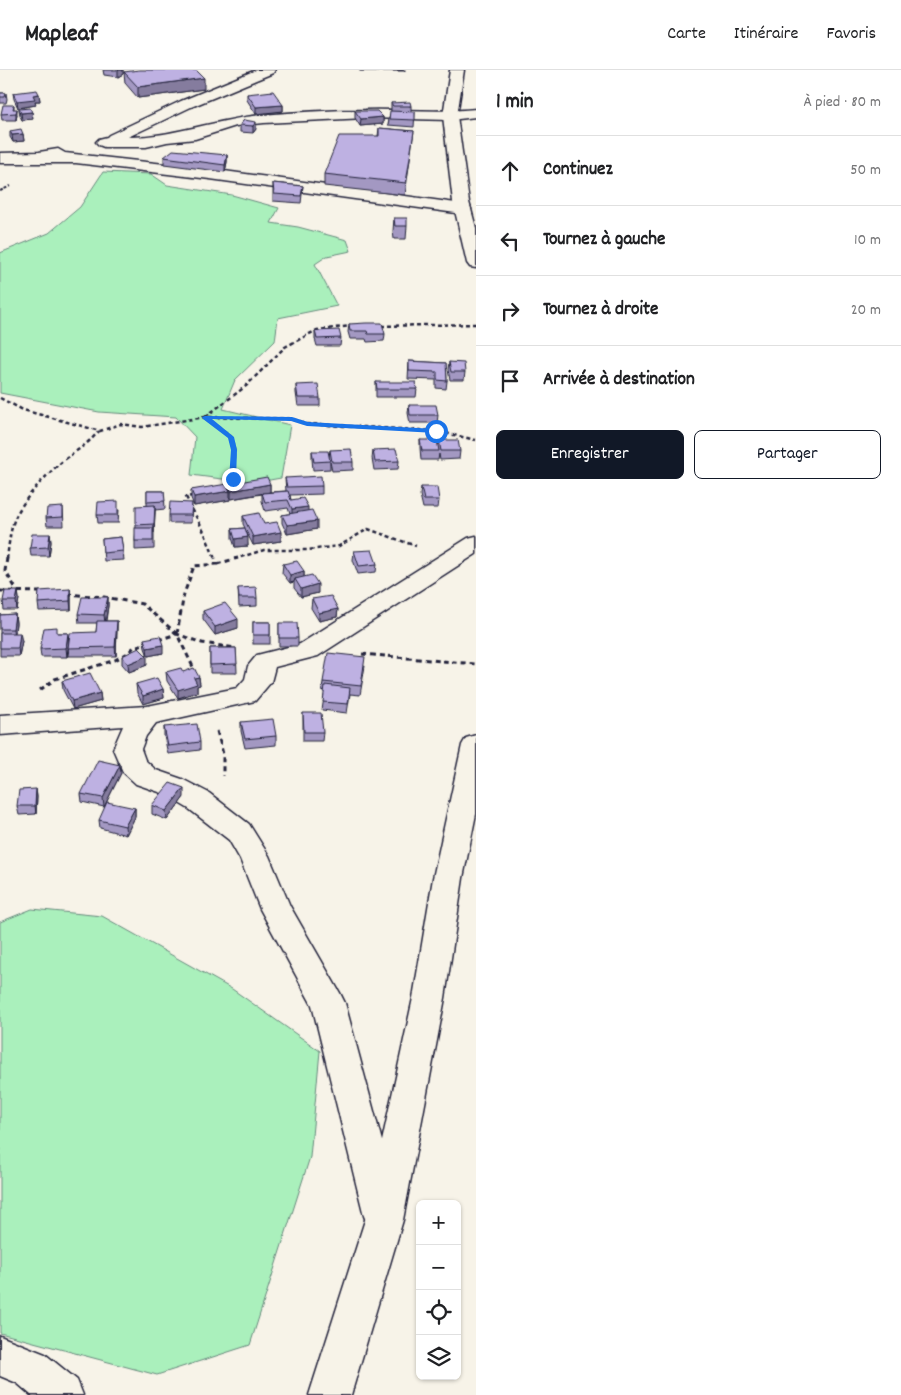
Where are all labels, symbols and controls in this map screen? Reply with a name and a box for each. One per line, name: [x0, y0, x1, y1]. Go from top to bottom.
text: Mapleaf: [25, 18, 97, 52]
text: Carte: [667, 22, 706, 47]
text: Itinéraire: [734, 22, 798, 47]
text: Favoris: [826, 22, 876, 47]
text: 1 min: [496, 88, 533, 118]
text: À pied · 80 m: [803, 91, 881, 114]
icon: ahead: [496, 157, 524, 185]
text: Continuez: [543, 157, 613, 184]
text: 50 m: [850, 159, 881, 182]
icon: left: [496, 227, 524, 255]
text: Tournez à gauche: [543, 227, 665, 254]
text: 10 m: [854, 229, 881, 252]
icon: right: [496, 297, 524, 325]
text: Tournez à droite: [543, 297, 658, 324]
text: 20 m: [851, 299, 881, 322]
icon: arrive: [496, 367, 524, 395]
text: Arrivée à destination: [543, 367, 695, 394]
route start: [425, 420, 448, 443]
button: Enregistrer: [496, 430, 684, 479]
button: Partager: [694, 430, 881, 479]
route end: [222, 468, 245, 491]
map controls: [416, 1200, 461, 1380]
button: +: [416, 1200, 461, 1245]
button: −: [416, 1245, 461, 1290]
button: locate: [416, 1290, 461, 1335]
button: layers: [416, 1335, 461, 1380]

